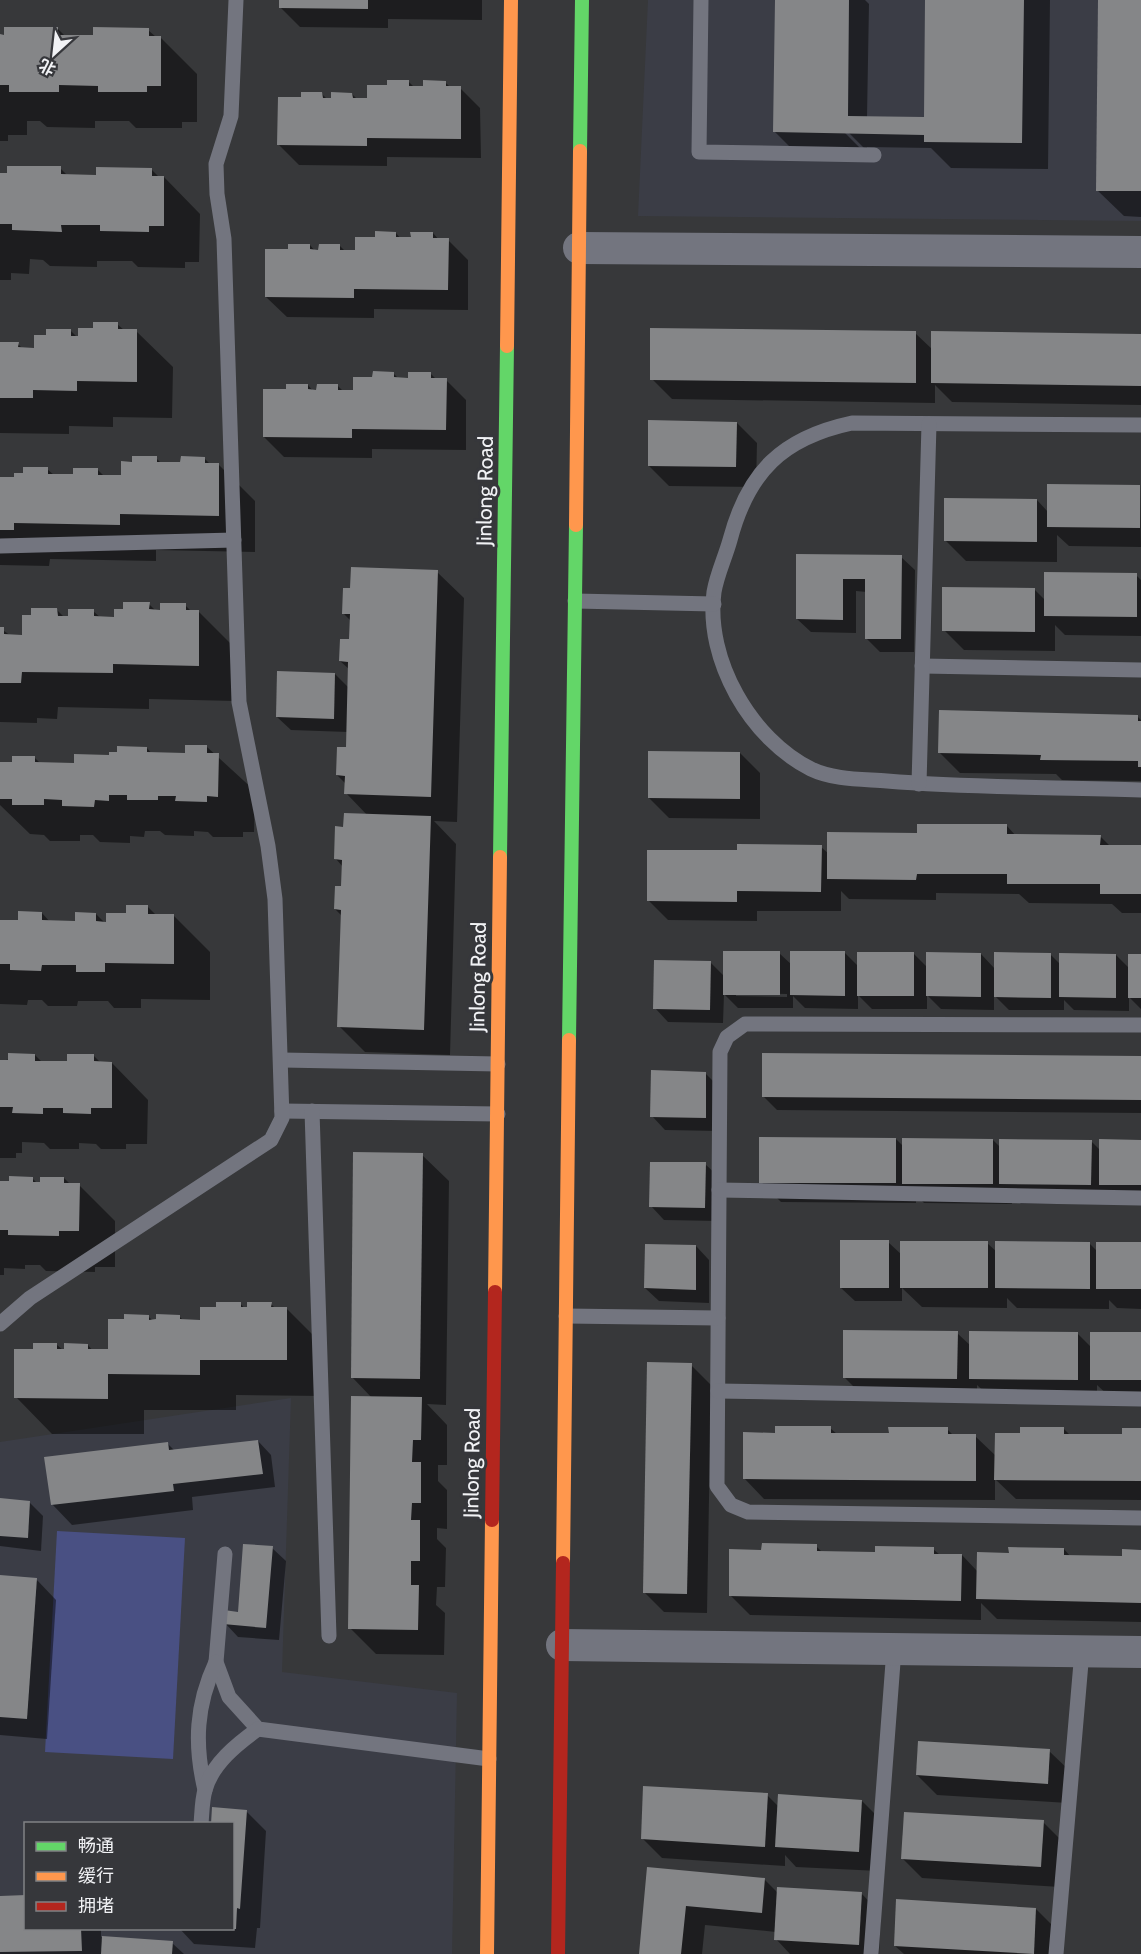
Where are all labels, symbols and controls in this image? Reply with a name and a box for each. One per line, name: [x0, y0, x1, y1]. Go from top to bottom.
north arrow: [24, 24, 84, 84]
text: 北: [36, 55, 59, 79]
street label: Jinlong Road: [471, 436, 498, 547]
street label: Jinlong Road: [464, 922, 491, 1033]
street label: Jinlong Road: [458, 1408, 485, 1519]
legend: [24, 1822, 234, 1930]
text: 畅通: [78, 1835, 114, 1857]
text: 缓行: [78, 1865, 114, 1887]
text: 拥堵: [78, 1895, 114, 1917]

